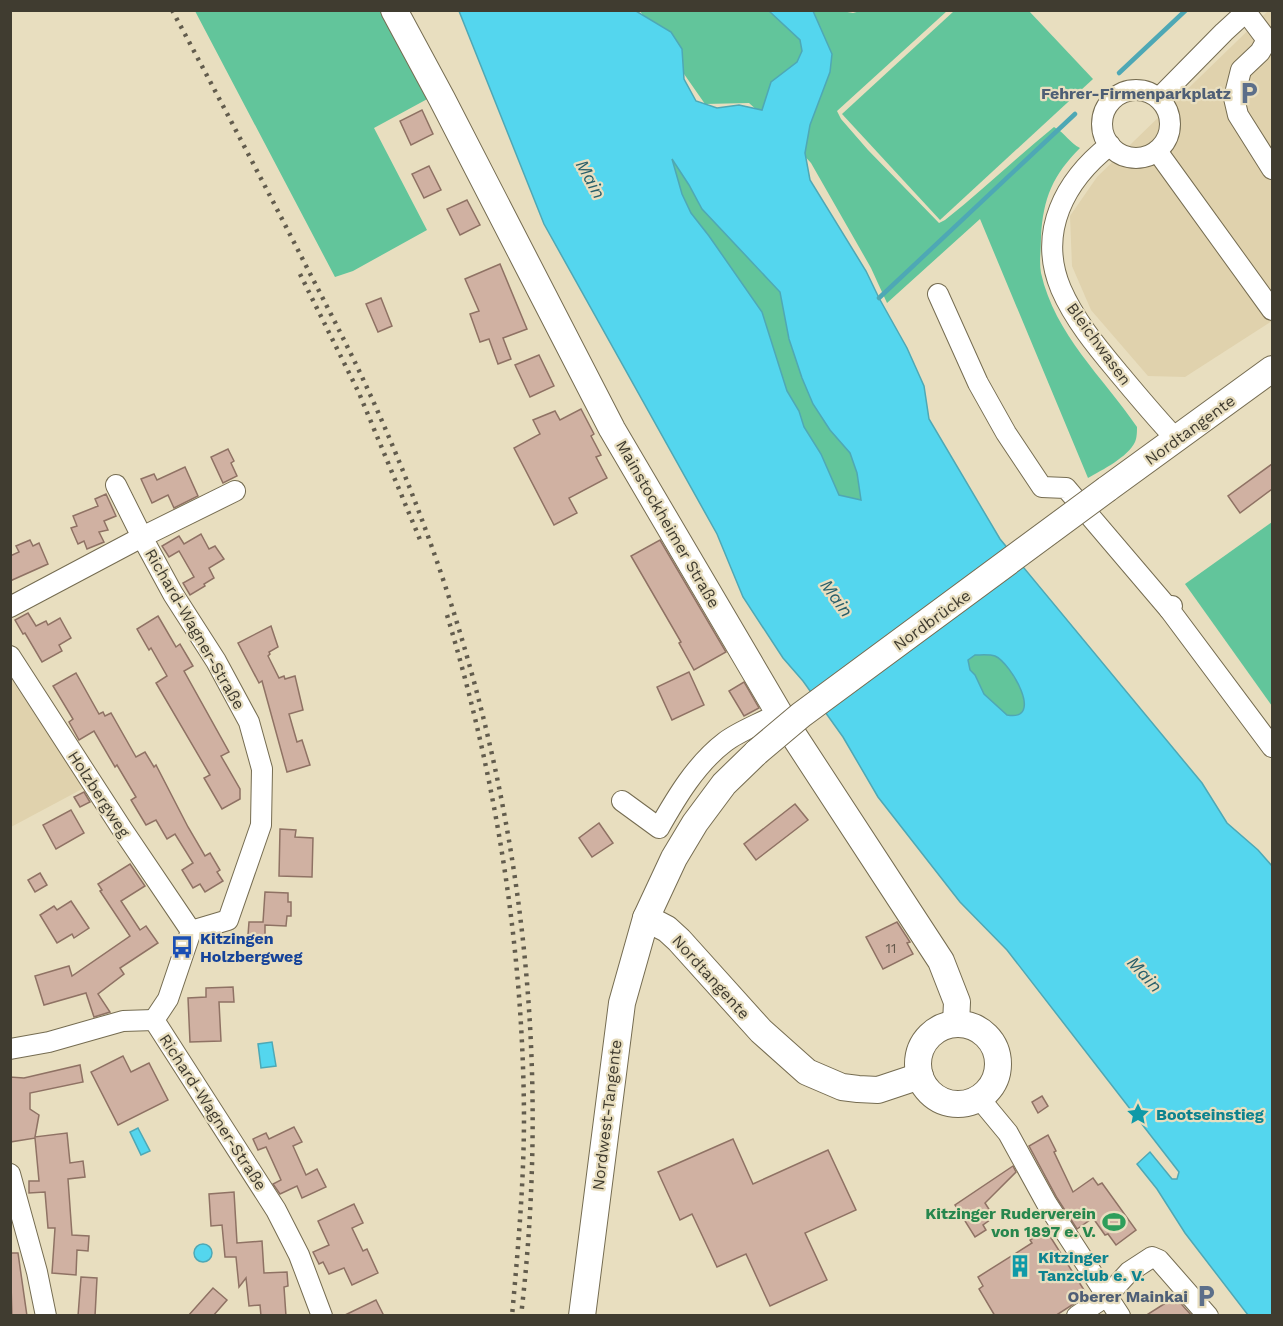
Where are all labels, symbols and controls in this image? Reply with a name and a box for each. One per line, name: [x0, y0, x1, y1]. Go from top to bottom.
parking icon: Fehrer-Firmenparkplatz: [1236, 80, 1262, 106]
place label: Fehrer-Firmenparkplatz: [1041, 84, 1231, 103]
water label: Main: [572, 156, 610, 202]
street label: Bleichwasen: [1063, 299, 1135, 389]
street label: Nordtangente: [1141, 391, 1239, 469]
street label: Mainstockheimer Straße: [612, 437, 724, 611]
street label: Richard-Wagner-Straße: [141, 545, 249, 713]
water label: Main: [816, 575, 858, 621]
street label: Nordbrücke: [890, 586, 974, 654]
street label: Holzbergweg: [64, 747, 134, 841]
place label: Kitzingen Holzbergweg: [200, 929, 302, 966]
street label: Nordtangente: [668, 931, 754, 1023]
bus stop icon: Kitzingen Holzbergweg: [169, 934, 195, 960]
house number: 11: [886, 940, 896, 956]
water label: Main: [1123, 952, 1167, 996]
street label: Richard-Wagner-Straße: [155, 1030, 271, 1194]
street label: Nordwest-Tangente: [588, 1038, 626, 1192]
place icon: Bootseinstieg: [1125, 1101, 1151, 1127]
place label: Bootseinstieg: [1156, 1105, 1264, 1124]
place label: Kitzinger Ruderverein von 1897 e. V.: [925, 1204, 1096, 1241]
sports icon: Kitzinger Ruderverein von 1897 e. V.: [1101, 1209, 1127, 1235]
place label: Kitzinger Tanzclub e. V.: [1038, 1248, 1145, 1285]
building icon: Kitzinger Tanzclub e. V.: [1007, 1253, 1033, 1279]
parking icon: Oberer Mainkai: [1193, 1283, 1219, 1309]
place label: Oberer Mainkai: [1068, 1287, 1188, 1306]

